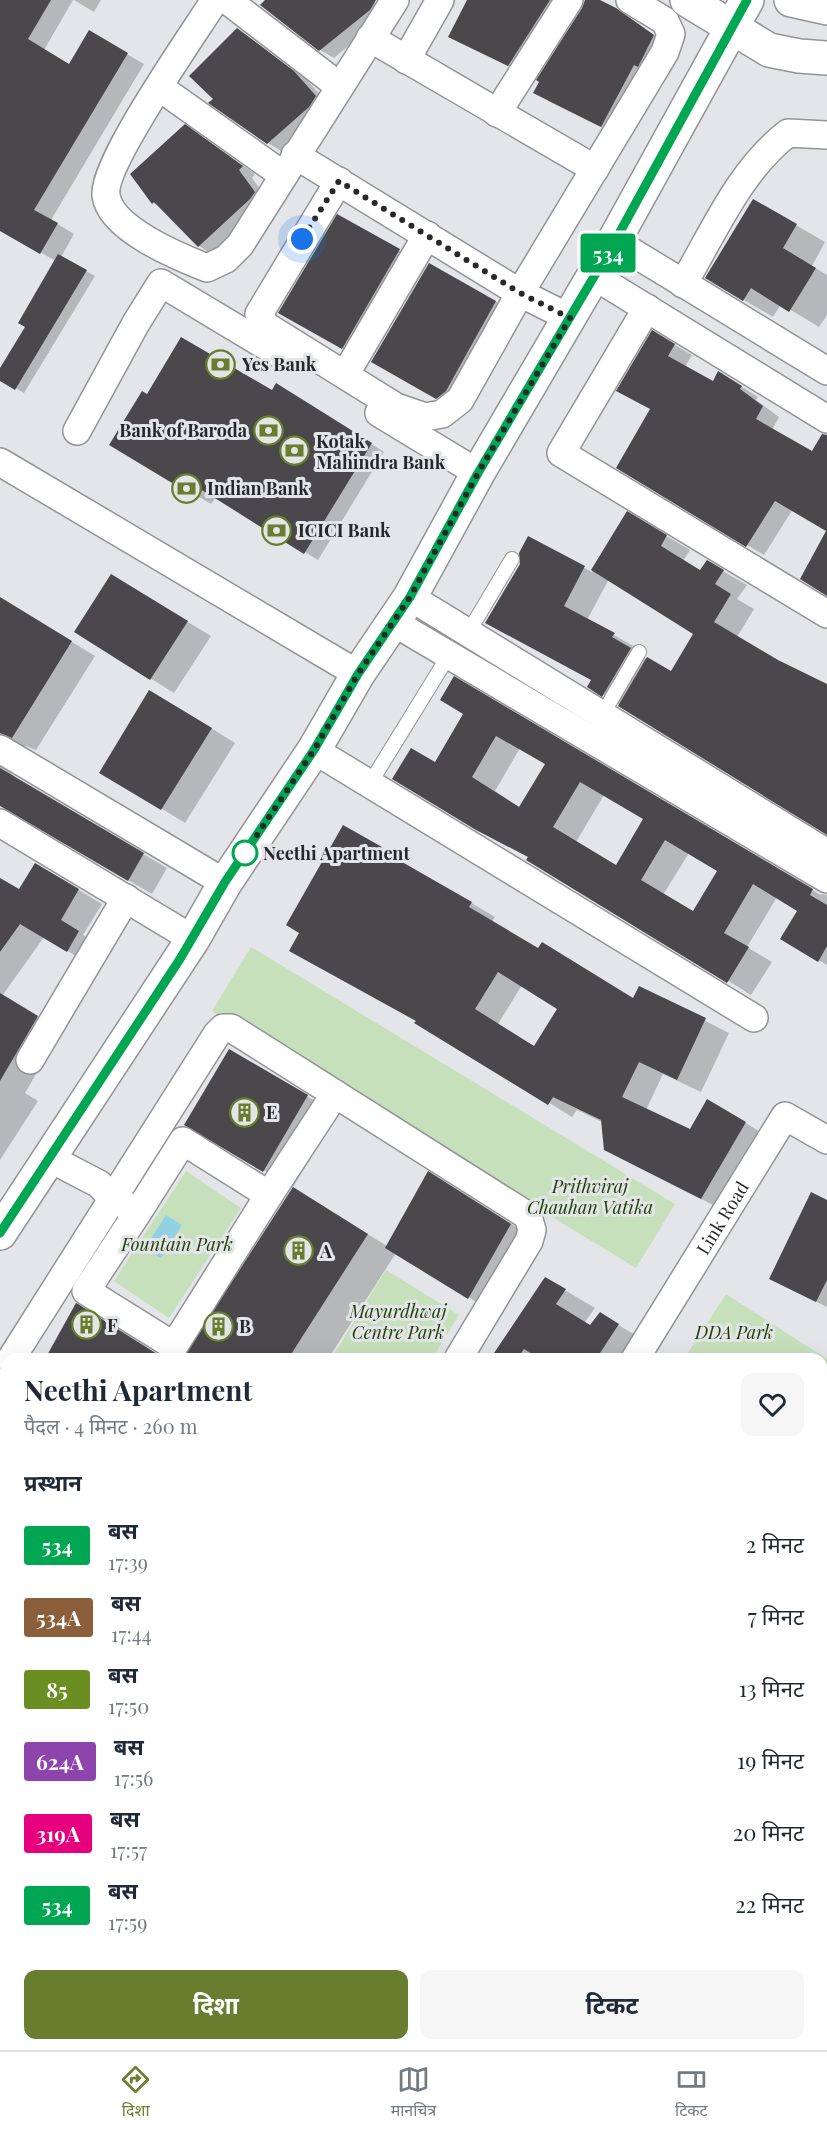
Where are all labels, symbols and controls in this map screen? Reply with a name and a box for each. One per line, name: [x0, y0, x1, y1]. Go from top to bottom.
your location: [287, 224, 317, 254]
line badge: 534: [574, 234, 642, 272]
text: 534: [593, 239, 623, 267]
bank icon: Yes Bank: [205, 348, 237, 380]
place label: Yes Bank: [241, 352, 317, 376]
bank icon: Bank of Baroda: [252, 414, 284, 446]
place label: Bank of Baroda: [119, 418, 248, 442]
place label: Kotak Mahindra Bank: [316, 429, 446, 474]
bank icon: Kotak Mahindra Bank: [279, 435, 311, 467]
bank icon: Indian Bank: [170, 472, 202, 504]
place label: Indian Bank: [207, 476, 309, 500]
bank icon: ICICI Bank: [261, 514, 293, 546]
place label: ICICI Bank: [298, 518, 391, 542]
marker: Neethi Apartment: [232, 840, 258, 866]
place label: Neethi Apartment: [263, 841, 410, 865]
building icon: E: [229, 1096, 261, 1128]
place label: E: [266, 1100, 277, 1124]
park label: Prithviraj Chauhan Vatika: [527, 1174, 653, 1219]
street label: Link Road: [691, 1176, 754, 1259]
park label: Fountain Park: [120, 1232, 233, 1256]
building icon: A: [283, 1235, 315, 1267]
place label: A: [319, 1239, 333, 1263]
park label: Mayurdhwaj Centre Park: [349, 1299, 447, 1344]
building icon: F: [70, 1309, 102, 1341]
building icon: B: [202, 1310, 234, 1342]
place label: F: [107, 1313, 118, 1337]
place label: B: [239, 1314, 251, 1338]
park label: DDA Park: [694, 1320, 773, 1344]
text: Neethi Apartment: [24, 1371, 252, 1408]
button: heart: [741, 1373, 804, 1436]
text: पैदल · 4 मिनट · 260 m: [24, 1412, 197, 1439]
text: प्रस्थान: [24, 1467, 82, 1497]
text: बस: [108, 1515, 138, 1545]
text: 2 मिनट: [746, 1529, 804, 1559]
text: 534: [42, 1531, 72, 1559]
text: 17:39: [108, 1548, 148, 1575]
text: बस: [111, 1587, 141, 1617]
text: 7 मिनट: [748, 1601, 804, 1631]
text: 534A: [36, 1603, 81, 1631]
text: 17:44: [111, 1620, 152, 1647]
text: बस: [108, 1659, 138, 1689]
text: 13 मिनट: [739, 1673, 804, 1703]
text: 85: [46, 1675, 68, 1703]
text: 17:50: [108, 1692, 149, 1719]
text: बस: [114, 1731, 144, 1761]
text: 19 मिनट: [737, 1745, 804, 1775]
text: 624A: [36, 1747, 84, 1775]
text: 17:56: [114, 1764, 153, 1791]
text: बस: [110, 1803, 140, 1833]
text: 20 मिनट: [733, 1817, 804, 1847]
text: 319A: [36, 1819, 80, 1847]
text: 17:57: [110, 1836, 147, 1863]
text: बस: [108, 1875, 138, 1905]
text: 22 मिनट: [735, 1889, 804, 1919]
text: 534: [42, 1891, 72, 1919]
text: 17:59: [108, 1908, 147, 1935]
button: दिशा: [24, 1970, 408, 2039]
button: टिकट: [420, 1970, 804, 2039]
tab: दिशा: [119, 2063, 152, 2123]
tab: मानचित्र: [391, 2063, 436, 2123]
tab: टिकट: [675, 2063, 708, 2123]

